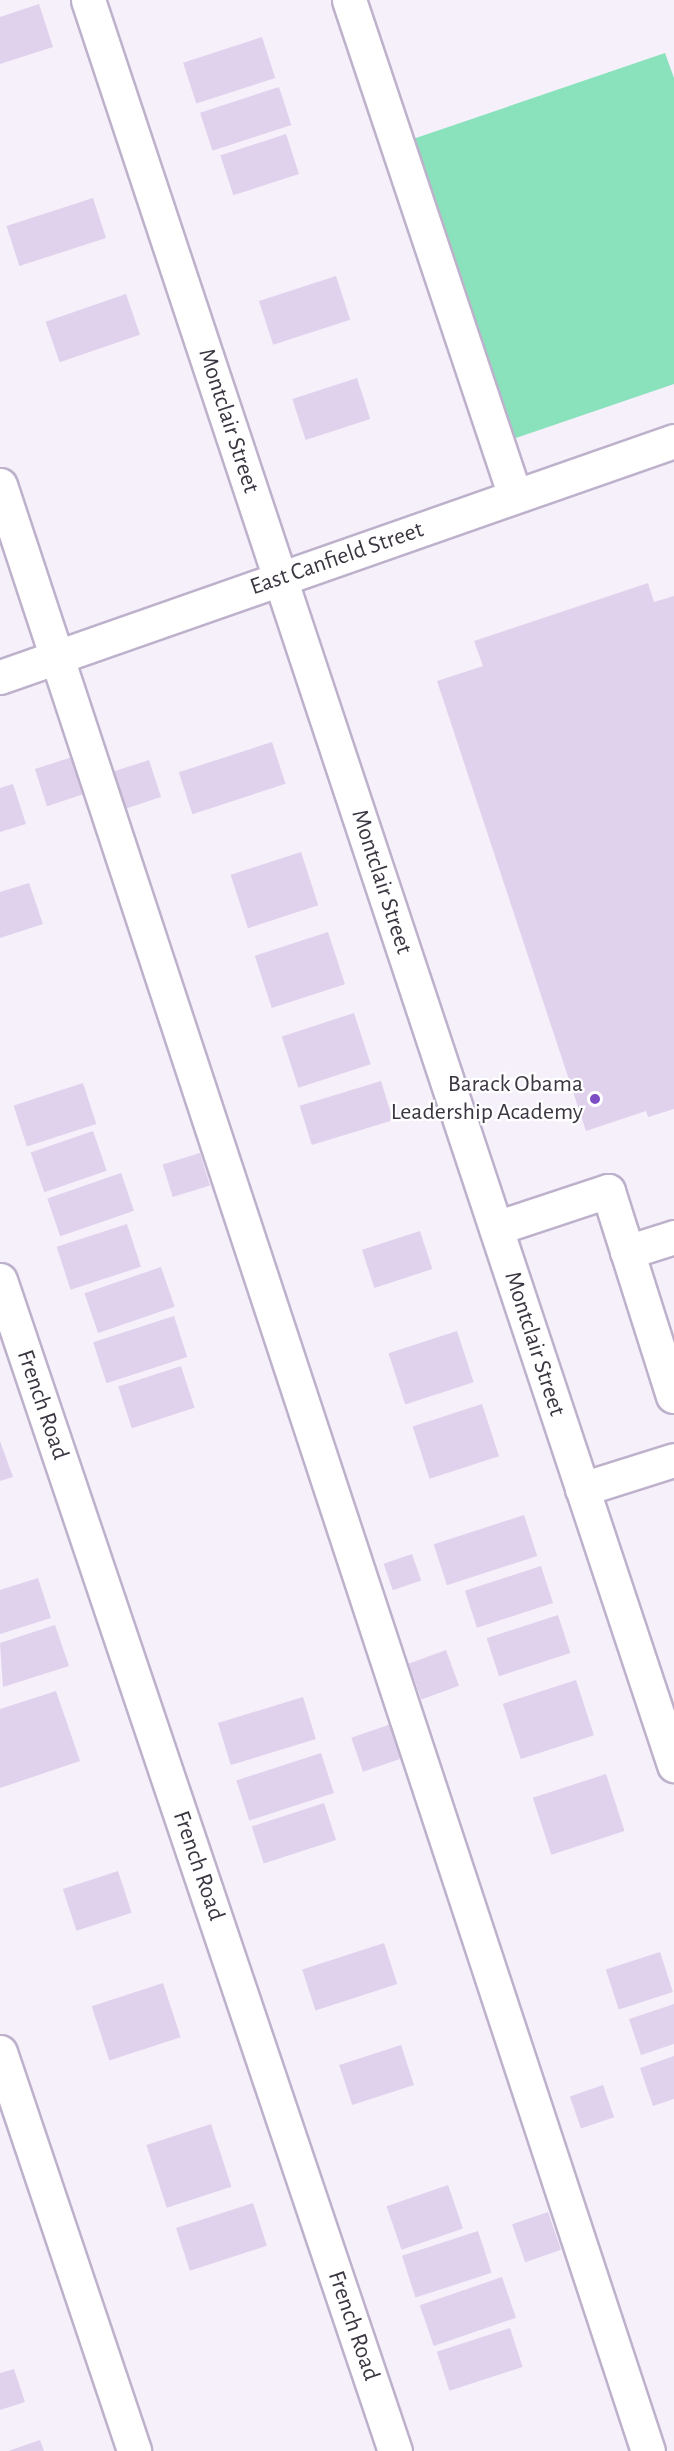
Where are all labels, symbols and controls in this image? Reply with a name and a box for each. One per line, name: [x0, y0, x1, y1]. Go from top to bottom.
street label: Montclair Street: [191, 345, 265, 497]
street label: East Canfield Street: [247, 516, 427, 602]
street label: Montclair Street: [344, 806, 418, 958]
place label: Barack Obama Leadership Academy: [391, 1071, 583, 1127]
marker: Barack Obama Leadership Academy: [588, 1092, 602, 1106]
street label: Montclair Street: [497, 1268, 571, 1420]
street label: French Road: [10, 1346, 74, 1464]
street label: French Road: [166, 1807, 230, 1925]
street label: French Road: [321, 2267, 385, 2385]

